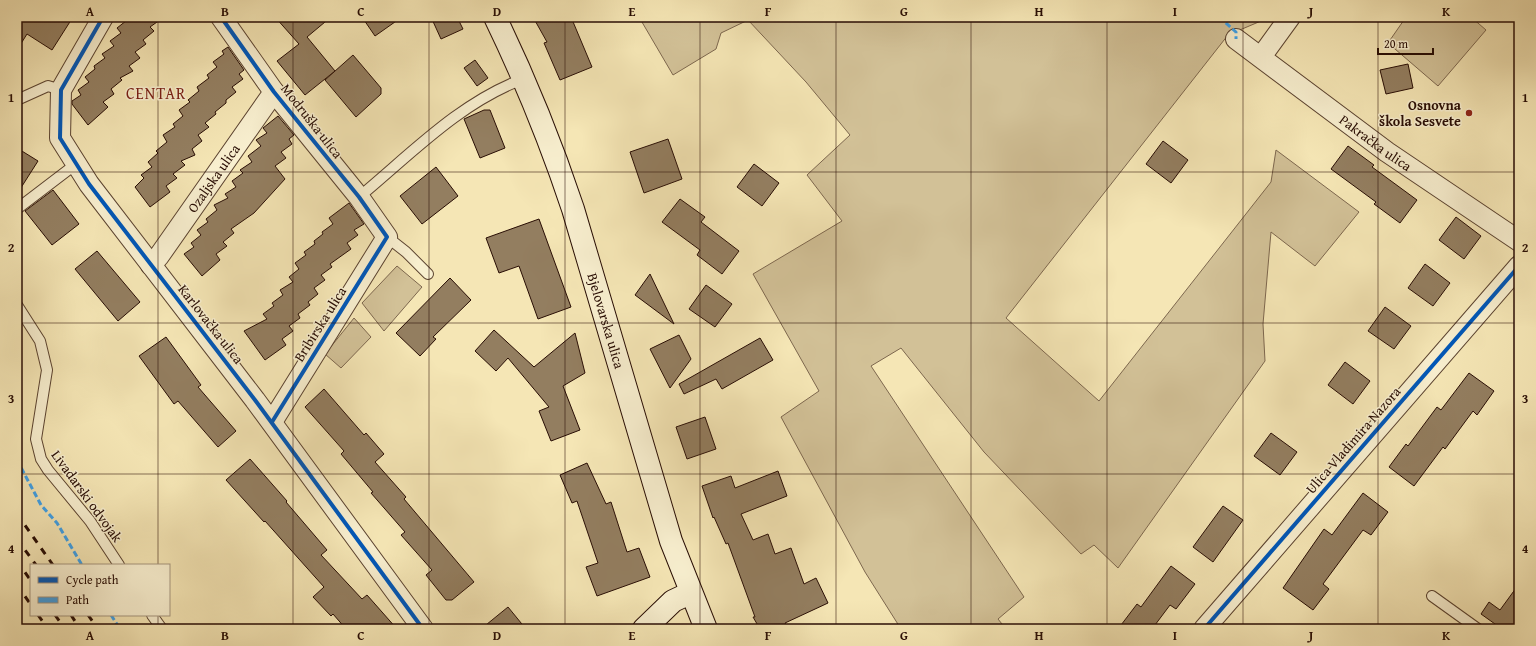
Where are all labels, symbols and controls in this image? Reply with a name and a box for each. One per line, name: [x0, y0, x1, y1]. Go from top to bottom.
text: A: [86, 2, 95, 21]
text: B: [221, 2, 229, 21]
text: C: [357, 2, 365, 21]
text: D: [493, 2, 501, 21]
text: E: [629, 2, 636, 21]
text: F: [765, 2, 772, 21]
text: G: [900, 2, 908, 21]
text: H: [1034, 2, 1044, 21]
text: I: [1173, 2, 1177, 21]
text: J: [1307, 2, 1314, 21]
text: K: [1442, 2, 1451, 21]
scale bar: [1378, 30, 1433, 56]
text: 20 m: [1384, 35, 1408, 52]
street label: Modruška ulica: [276, 79, 348, 163]
district label: CENTAR: [126, 81, 186, 105]
text: 1: [8, 88, 14, 107]
text: 1: [1522, 88, 1528, 107]
place label: Osnovna škola Sesvete: [1379, 95, 1462, 131]
marker: Osnovna škola Sesvete: [1464, 108, 1474, 118]
street label: Pakračka ulica: [1335, 110, 1416, 176]
street label: Ozaljska ulica: [182, 140, 245, 217]
text: 2: [8, 238, 15, 257]
text: 2: [1522, 238, 1529, 257]
street label: Bjelovarska ulica: [582, 271, 630, 371]
street label: Karlovačka ulica: [174, 280, 249, 368]
street label: Bribirska ulica: [289, 282, 351, 365]
street label: Ulica Vladimira Nazora: [1301, 382, 1405, 498]
text: 3: [8, 389, 14, 408]
text: 3: [1522, 389, 1528, 408]
street label: Livadarski odvojak: [47, 446, 128, 547]
text: 4: [8, 539, 15, 558]
text: 4: [1522, 539, 1529, 558]
legend: [30, 564, 170, 616]
text: Cycle path: [66, 571, 119, 588]
text: Path: [66, 591, 89, 608]
text: A: [86, 626, 95, 645]
text: B: [221, 626, 229, 645]
text: C: [357, 626, 365, 645]
text: D: [493, 626, 501, 645]
text: E: [629, 626, 636, 645]
text: F: [765, 626, 772, 645]
text: G: [900, 626, 908, 645]
text: H: [1034, 626, 1044, 645]
text: I: [1173, 626, 1177, 645]
text: J: [1307, 626, 1314, 645]
text: K: [1442, 626, 1451, 645]

